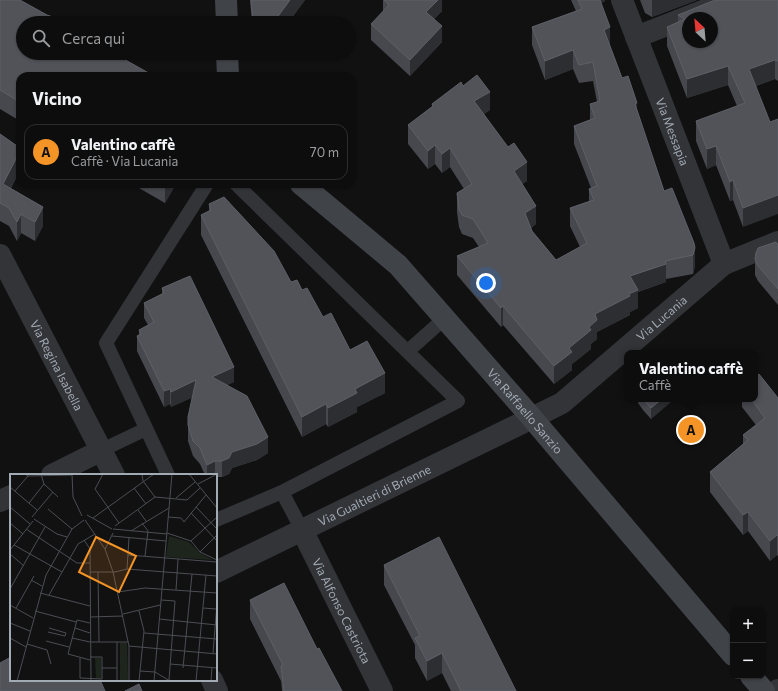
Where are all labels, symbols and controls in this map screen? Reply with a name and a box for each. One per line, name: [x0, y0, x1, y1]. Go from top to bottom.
north arrow: [682, 12, 718, 48]
search box: [16, 16, 356, 60]
icon: search: [30, 27, 52, 49]
text: Cerca qui: [62, 29, 125, 47]
text: Vicino: [32, 88, 82, 109]
street label: Via Messapia: [653, 96, 692, 167]
text: Valentino caffè: [71, 135, 175, 153]
text: A: [41, 144, 51, 160]
text: 70 m: [310, 144, 339, 160]
text: Caffè · Via Lucania: [71, 153, 178, 169]
your location: [476, 273, 496, 293]
street label: Via Lucania: [633, 292, 689, 343]
street label: Via Regina Isabella: [28, 317, 86, 413]
popup: [624, 350, 758, 402]
text: Valentino caffè: [639, 359, 743, 377]
street label: Via Raffaello Sanzio: [485, 365, 566, 456]
text: Caffè: [639, 377, 671, 393]
pin: A: [678, 415, 704, 445]
street label: Via Gualtieri di Brienne: [316, 461, 433, 528]
inset map: [10, 474, 217, 681]
street label: Via Alfonso Castriota: [310, 556, 374, 666]
map controls: [730, 607, 766, 679]
button: +: [730, 607, 766, 643]
button: −: [730, 643, 766, 679]

